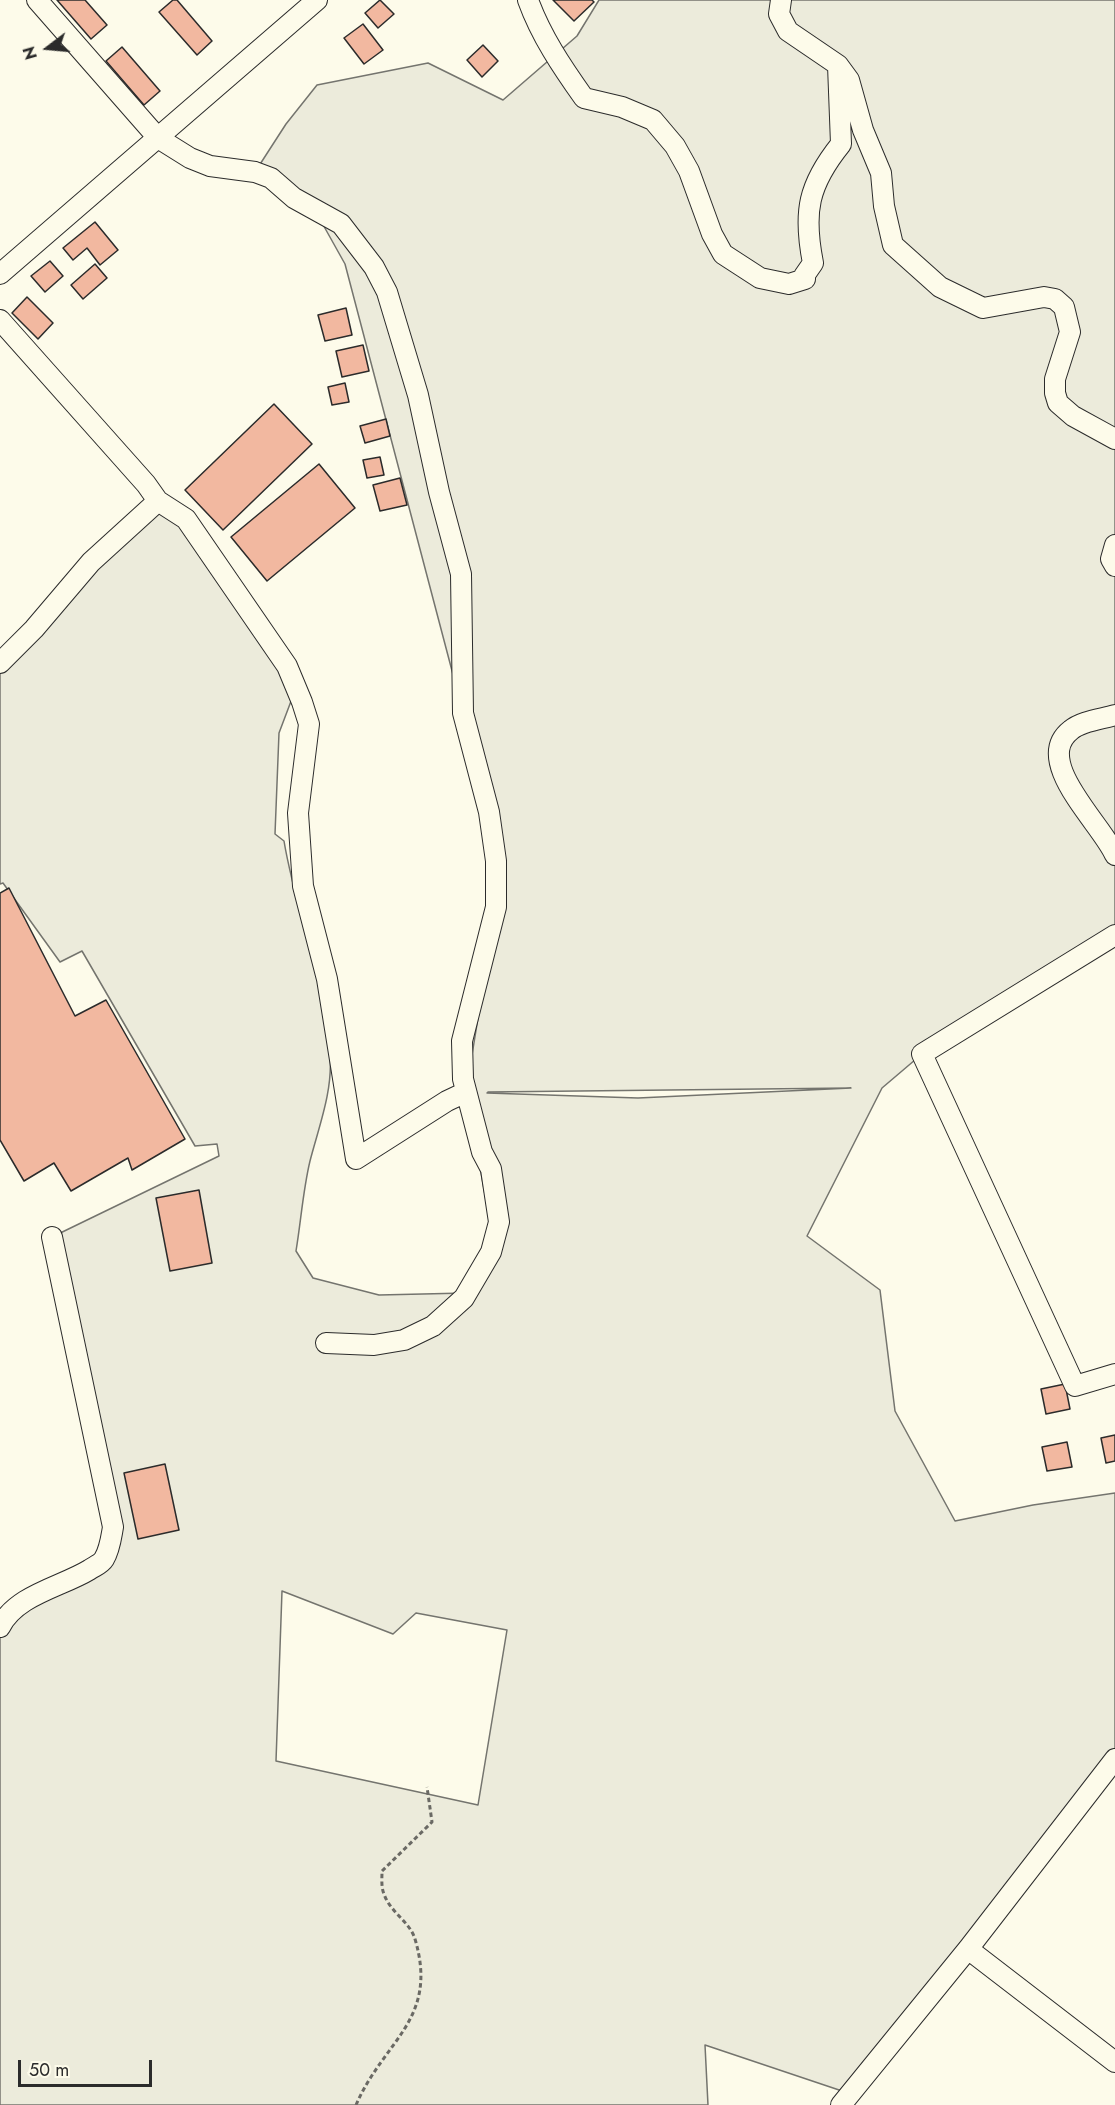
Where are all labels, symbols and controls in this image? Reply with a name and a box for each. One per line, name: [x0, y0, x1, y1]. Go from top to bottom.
north arrow: [18, 18, 78, 78]
text: N: [17, 44, 43, 62]
scale bar: [21, 2048, 154, 2086]
text: 50 m: [29, 2057, 69, 2083]

